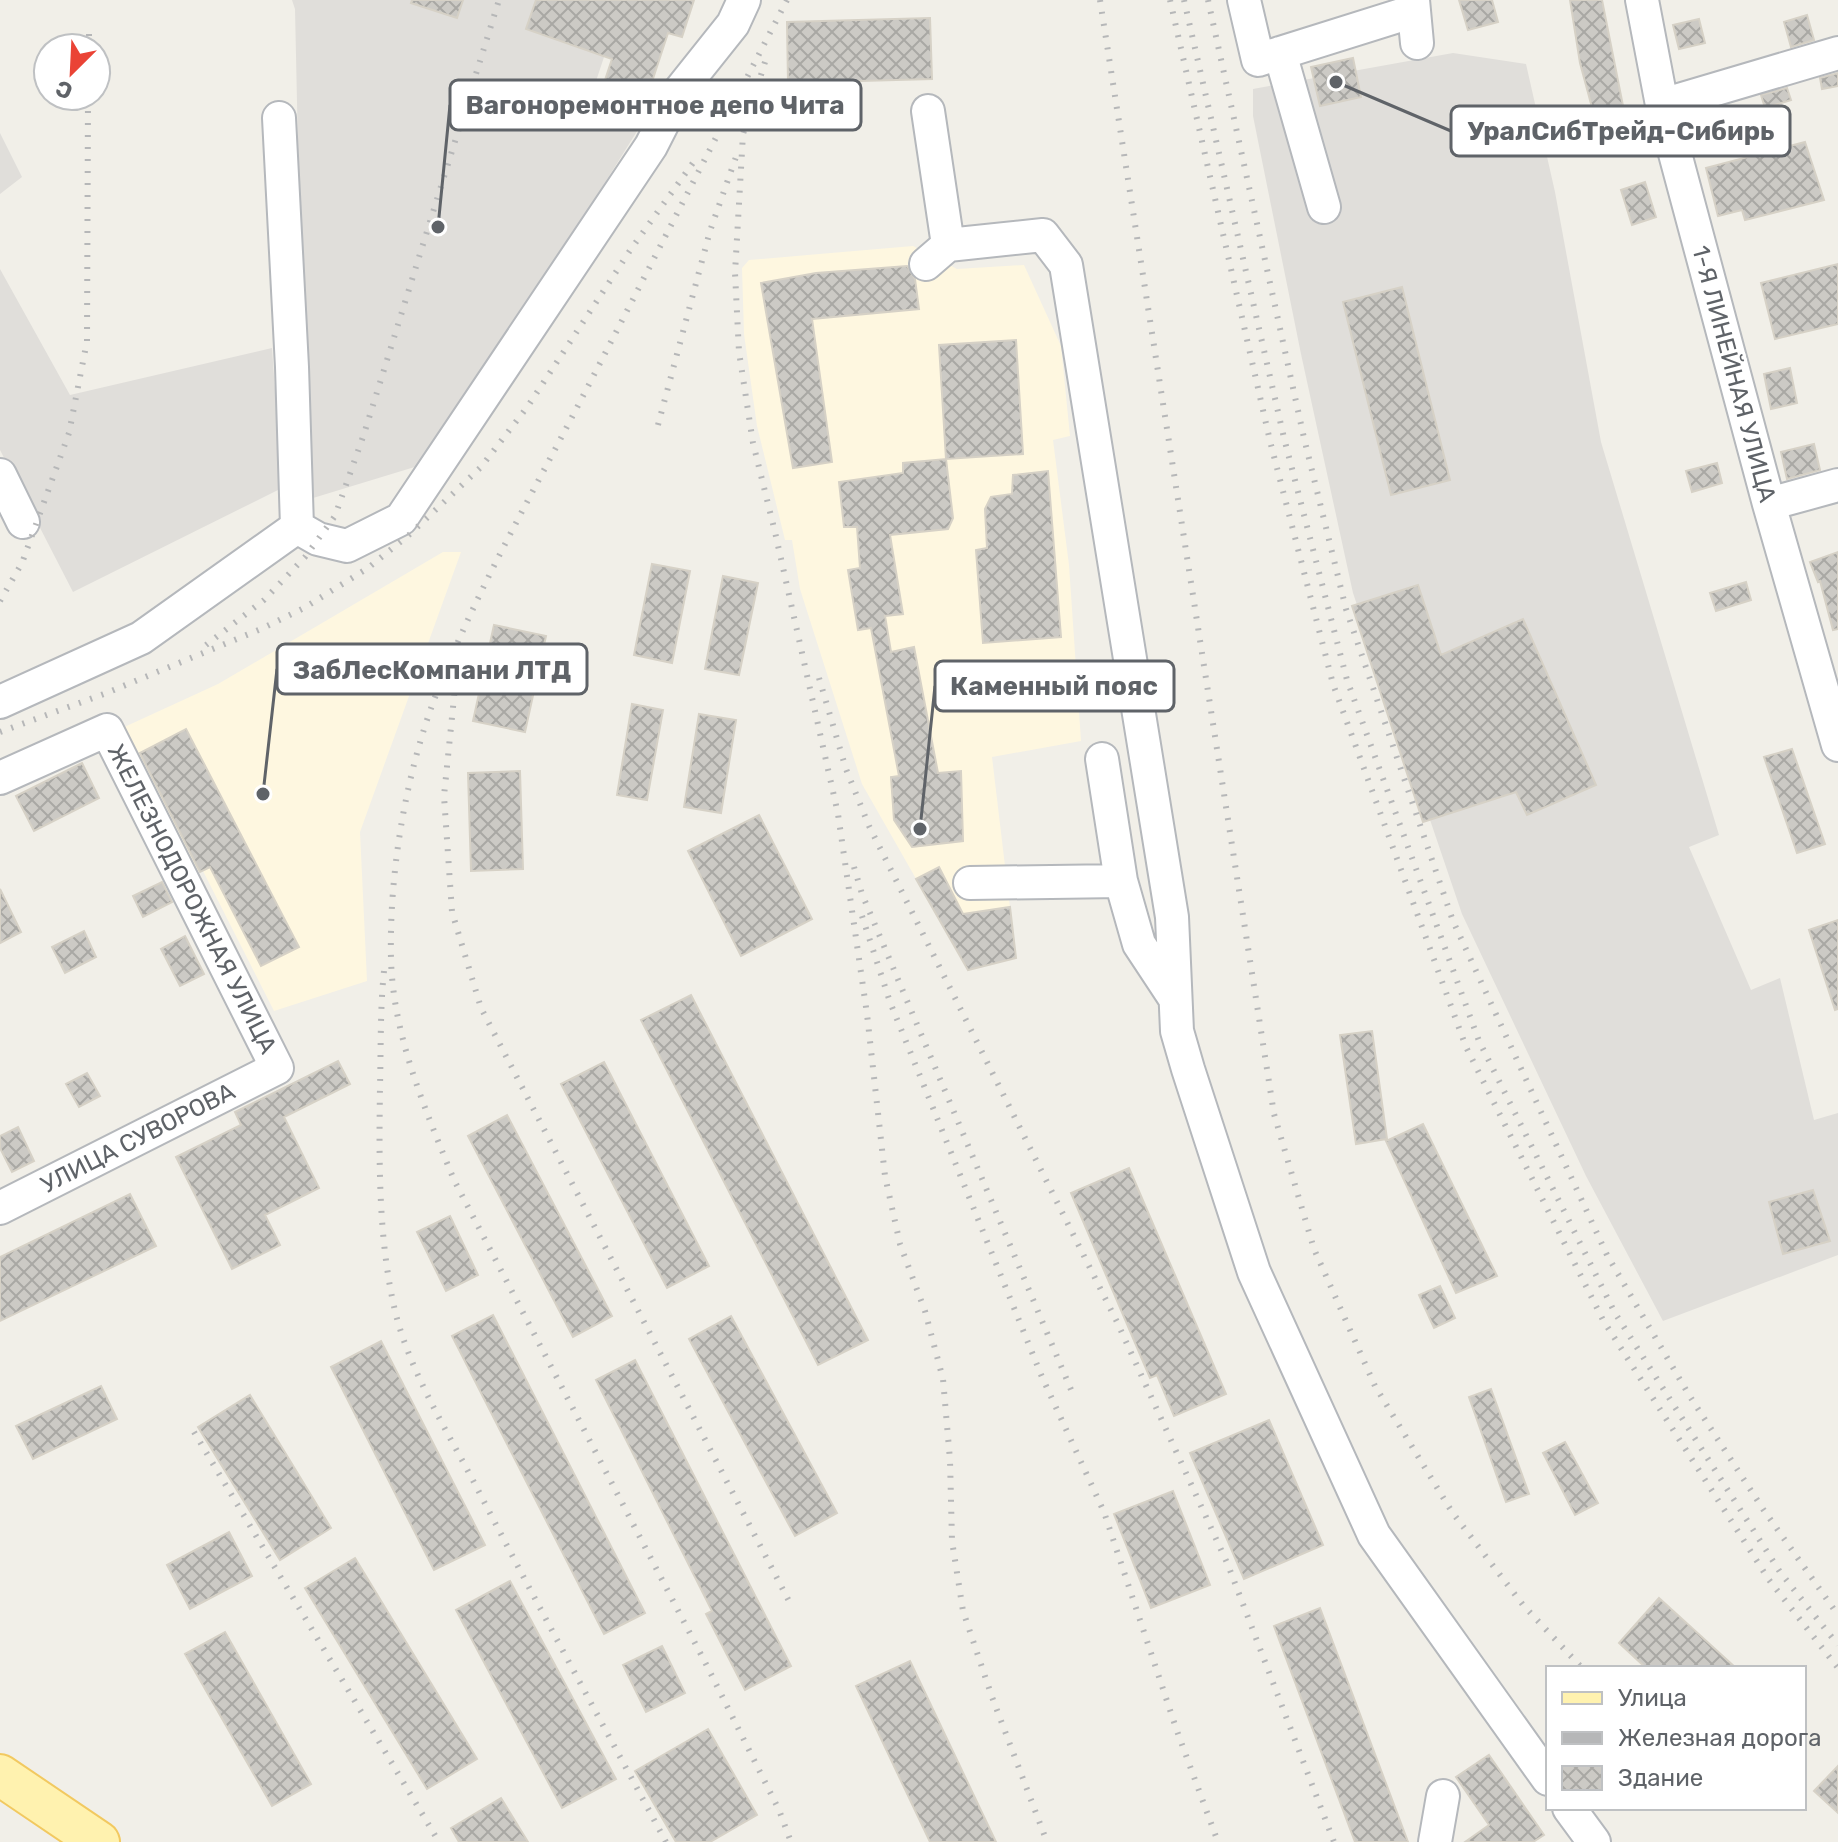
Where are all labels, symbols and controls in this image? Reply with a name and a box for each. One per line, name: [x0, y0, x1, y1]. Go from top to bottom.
north arrow: [32, 32, 112, 112]
text: С: [52, 74, 77, 105]
callout: Вагоноремонтное депо Чита: [450, 80, 861, 130]
text: Вагоноремонтное депо Чита: [465, 90, 845, 121]
callout: УралСибТрейд-Сибирь: [1451, 106, 1790, 156]
text: УралСибТрейд-Сибирь: [1467, 116, 1775, 147]
street label: 1-Я ЛИНЕЙНАЯ УЛИЦА: [1686, 243, 1782, 505]
callout: ЗабЛесКомпани ЛТД: [277, 644, 587, 694]
text: ЗабЛесКомпани ЛТД: [293, 655, 571, 686]
callout: Каменный пояс: [935, 661, 1174, 711]
text: Каменный пояс: [950, 671, 1158, 702]
street label: ЖЕЛЕЗНОДОРОЖНАЯ УЛИЦА: [102, 740, 282, 1058]
street label: УЛИЦА СУВОРОВА: [36, 1077, 240, 1199]
legend: [1546, 1666, 1806, 1810]
text: Улица: [1618, 1684, 1687, 1712]
text: Железная дорога: [1618, 1724, 1821, 1752]
text: Здание: [1618, 1764, 1703, 1792]

